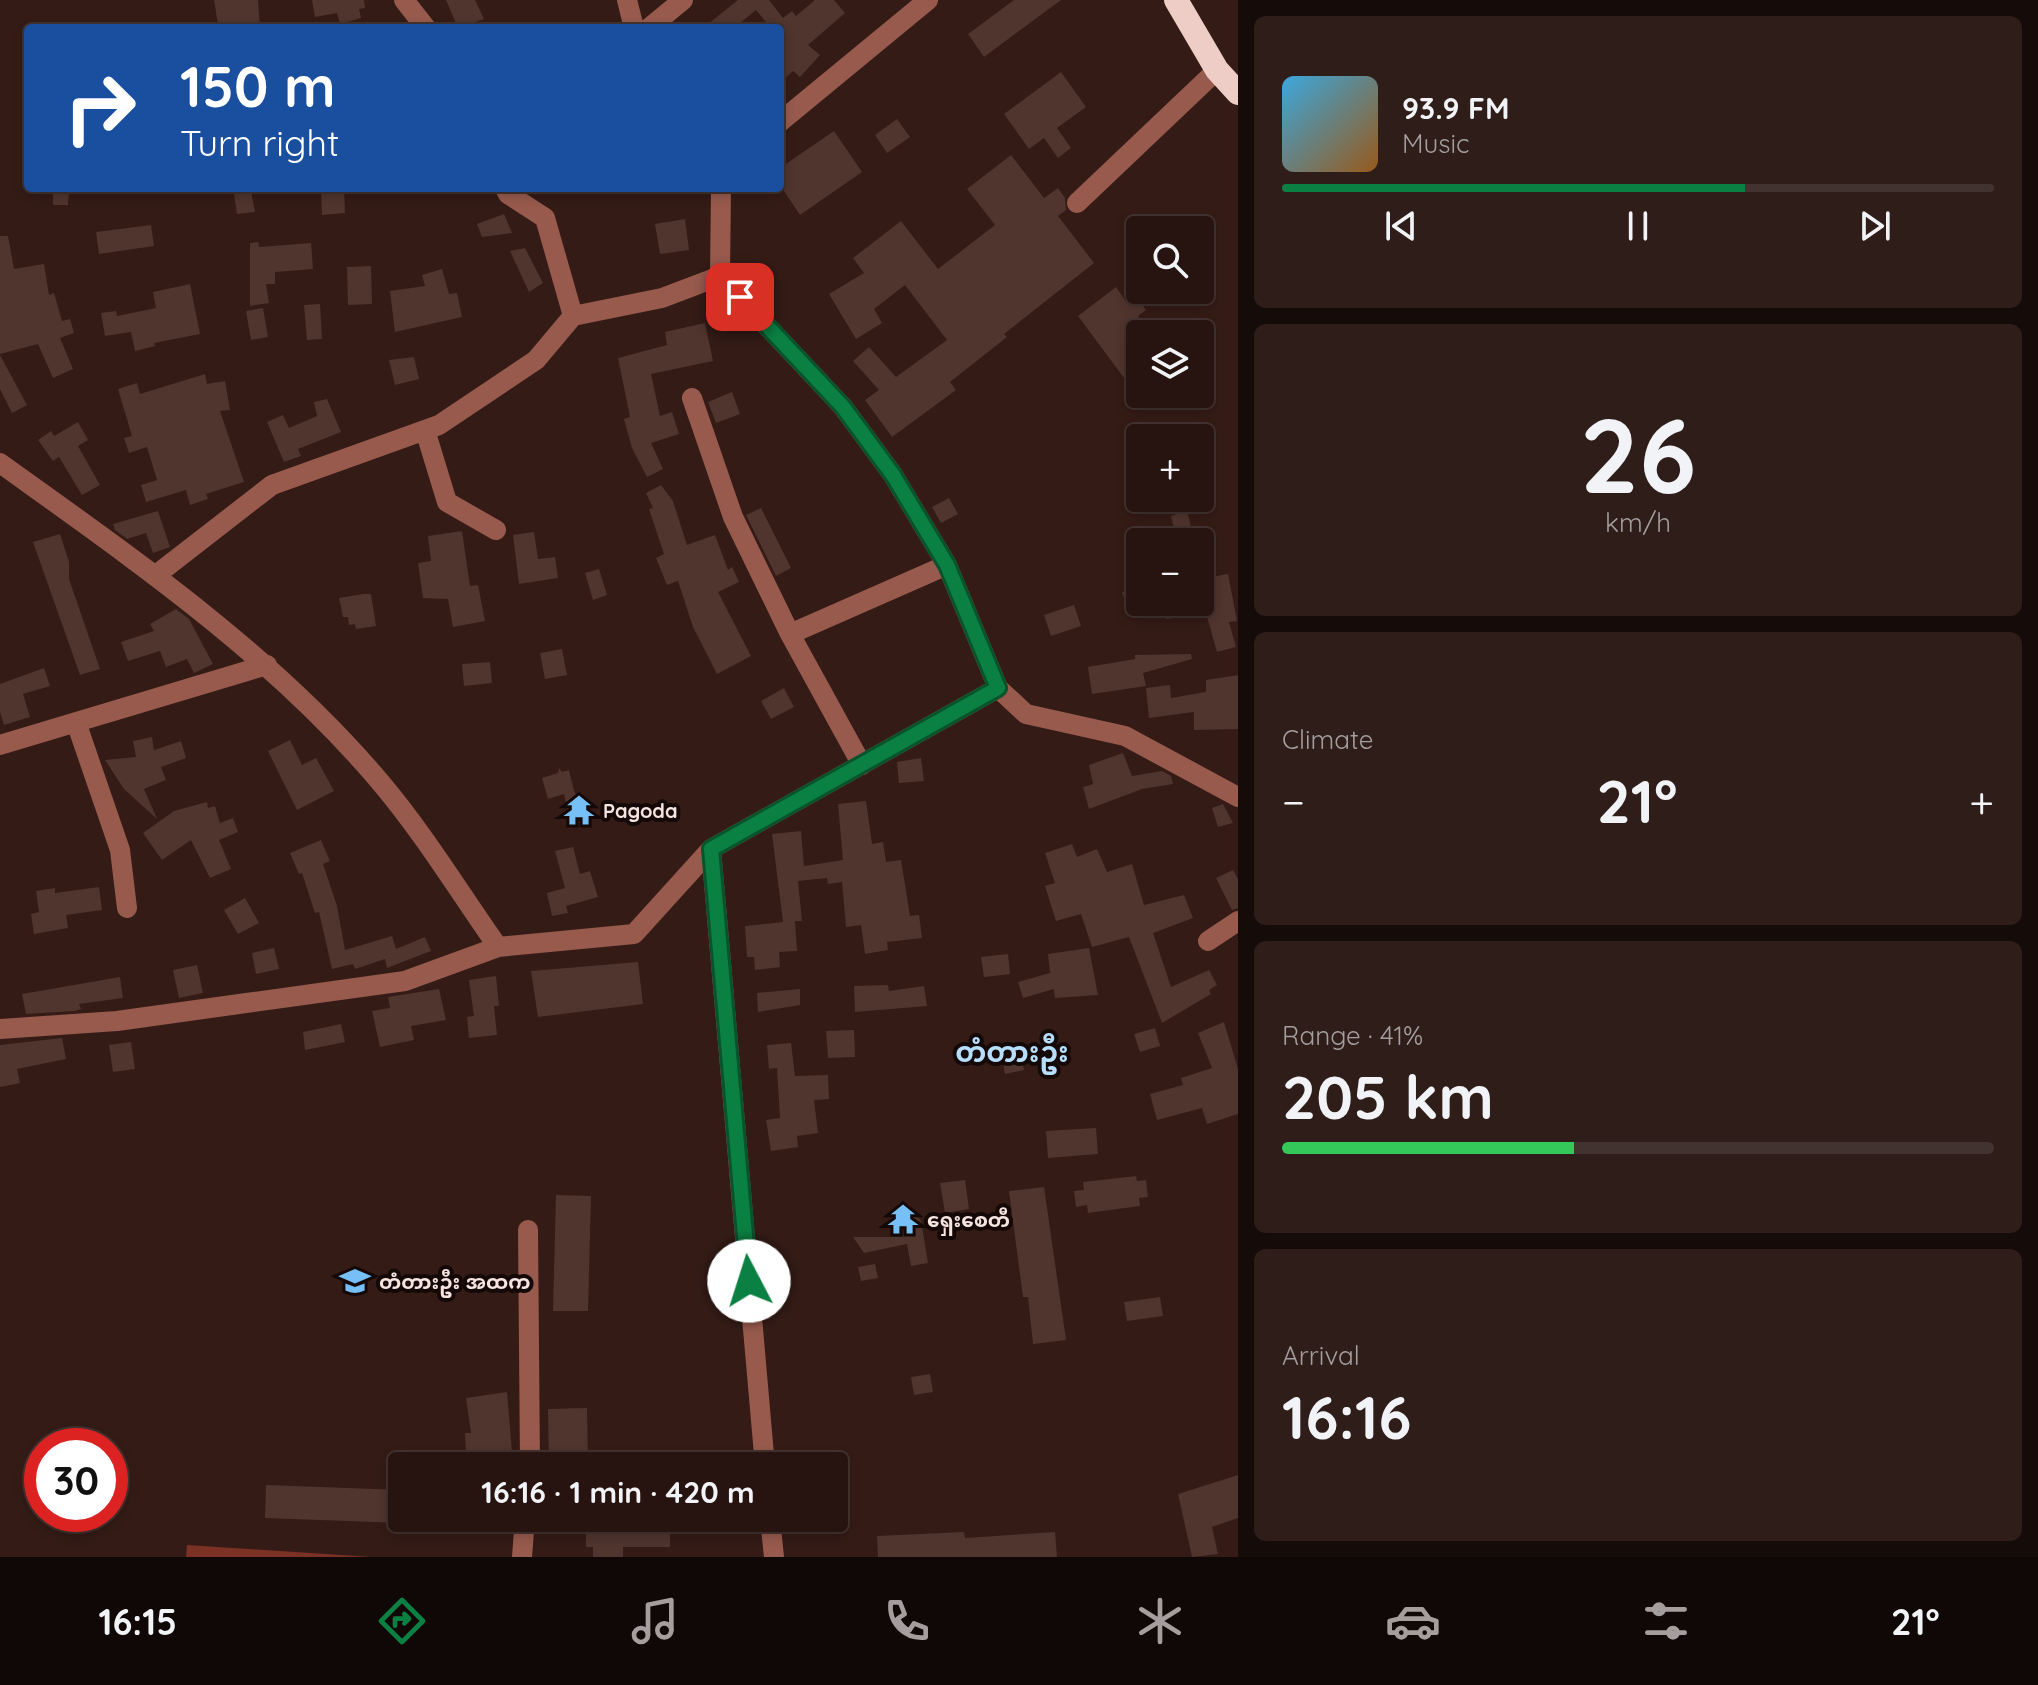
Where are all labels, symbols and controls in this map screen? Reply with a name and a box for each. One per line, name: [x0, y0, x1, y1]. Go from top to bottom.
text: 150 m: [180, 51, 336, 121]
icon: right: [48, 56, 152, 160]
text: 93.9 FM: [1402, 89, 1510, 127]
text: Turn right: [180, 120, 339, 165]
text: Music: [1402, 127, 1470, 160]
icon: previous: [1379, 204, 1423, 248]
icon: pause: [1616, 204, 1660, 248]
icon: next: [1853, 204, 1897, 248]
map controls: [1126, 216, 1214, 616]
button: search: [1126, 216, 1214, 304]
pin: [706, 263, 774, 331]
icon: arrive: [718, 275, 762, 319]
button: layers: [1126, 320, 1214, 408]
text: 26: [1580, 389, 1696, 519]
button: +: [1126, 424, 1214, 512]
text: km/h: [1605, 506, 1671, 539]
button: −: [1126, 528, 1214, 616]
text: Climate: [1282, 723, 1373, 756]
text: 21°: [1597, 763, 1678, 838]
text: −: [1282, 774, 1305, 829]
text: +: [1969, 774, 1994, 829]
temple icon: Pagoda: [562, 793, 596, 827]
place label: Pagoda: [603, 798, 677, 823]
text: Range · 41%: [1282, 1019, 1423, 1052]
district label: တံတားဦး: [955, 1033, 1069, 1075]
text: 205 km: [1282, 1059, 1494, 1134]
temple icon: ရှေးစေတီ: [886, 1202, 920, 1236]
place label: ရှေးစေတီ: [927, 1207, 1010, 1236]
position arrow: [707, 1239, 791, 1323]
school or university icon: တံတားဦး အထက: [338, 1264, 372, 1298]
place label: တံတားဦး အထက: [379, 1269, 530, 1298]
text: Arrival: [1282, 1339, 1360, 1372]
text: 16:16: [1282, 1379, 1411, 1454]
speed limit sign: 30: [24, 1428, 128, 1532]
text: 16:16 · 1 min · 420 m: [481, 1473, 755, 1511]
icon: directions: [374, 1593, 430, 1649]
icon: music: [627, 1593, 683, 1649]
icon: phone: [879, 1593, 935, 1649]
icon: climate: [1132, 1593, 1188, 1649]
icon: car: [1385, 1593, 1441, 1649]
icon: filters: [1638, 1593, 1694, 1649]
text: 16:15: [98, 1599, 177, 1644]
text: 21°: [1891, 1599, 1940, 1644]

